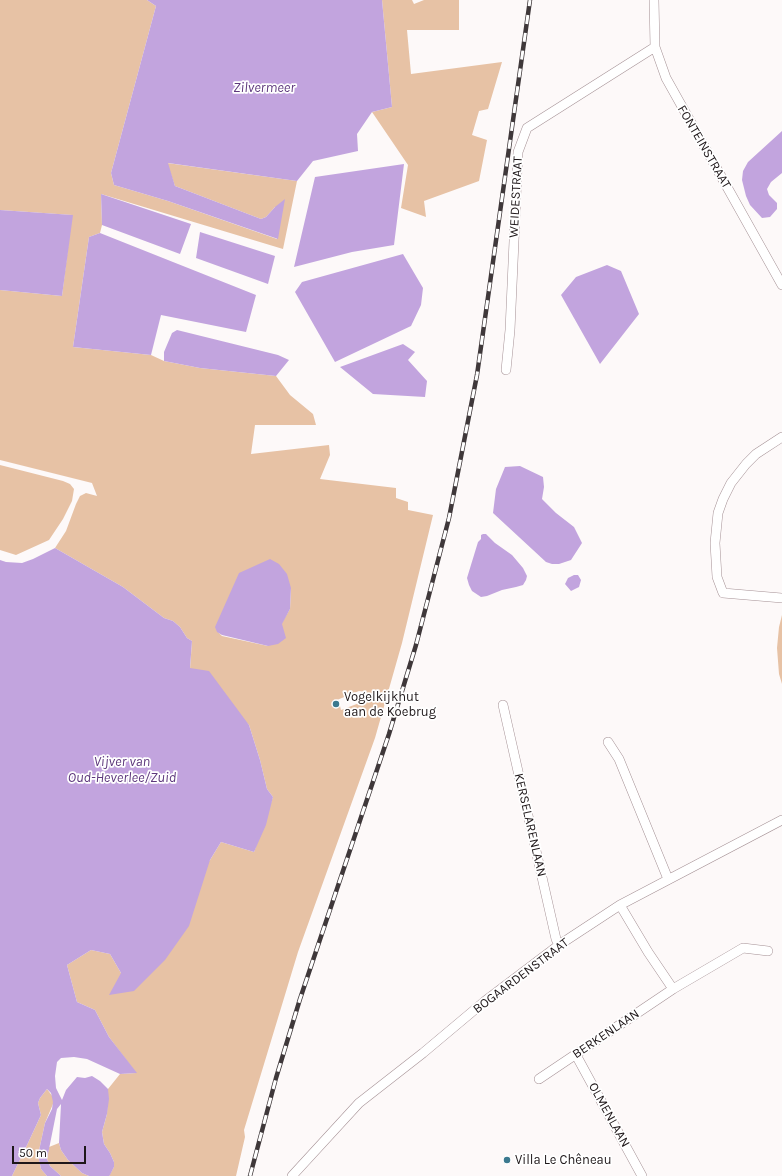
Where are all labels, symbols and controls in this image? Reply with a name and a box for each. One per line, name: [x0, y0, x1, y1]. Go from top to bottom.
water label: Zilvermeer: [233, 80, 295, 96]
street label: FONTEINSTRAAT: [674, 103, 734, 191]
street label: WEIDESTRAAT: [506, 156, 526, 238]
place label: Vogelkijkhut aan de Koebrug: [344, 689, 436, 720]
marker: Vogelkijkhut aan de Koebrug: [331, 699, 341, 709]
water label: Vijver van Oud-Heverlee/Zuid: [68, 754, 176, 786]
street label: KERSELARENLAAN: [510, 772, 550, 878]
street label: BOGAARDENSTRAAT: [470, 935, 572, 1017]
street label: BERKENLAAN: [570, 1006, 642, 1062]
street label: OLMENLAAN: [585, 1080, 633, 1150]
scale bar: [14, 1138, 88, 1164]
text: 50 m: [19, 1146, 47, 1160]
place label: Villa Le Chêneau: [515, 1152, 612, 1168]
marker: Villa Le Chêneau: [502, 1155, 512, 1165]

